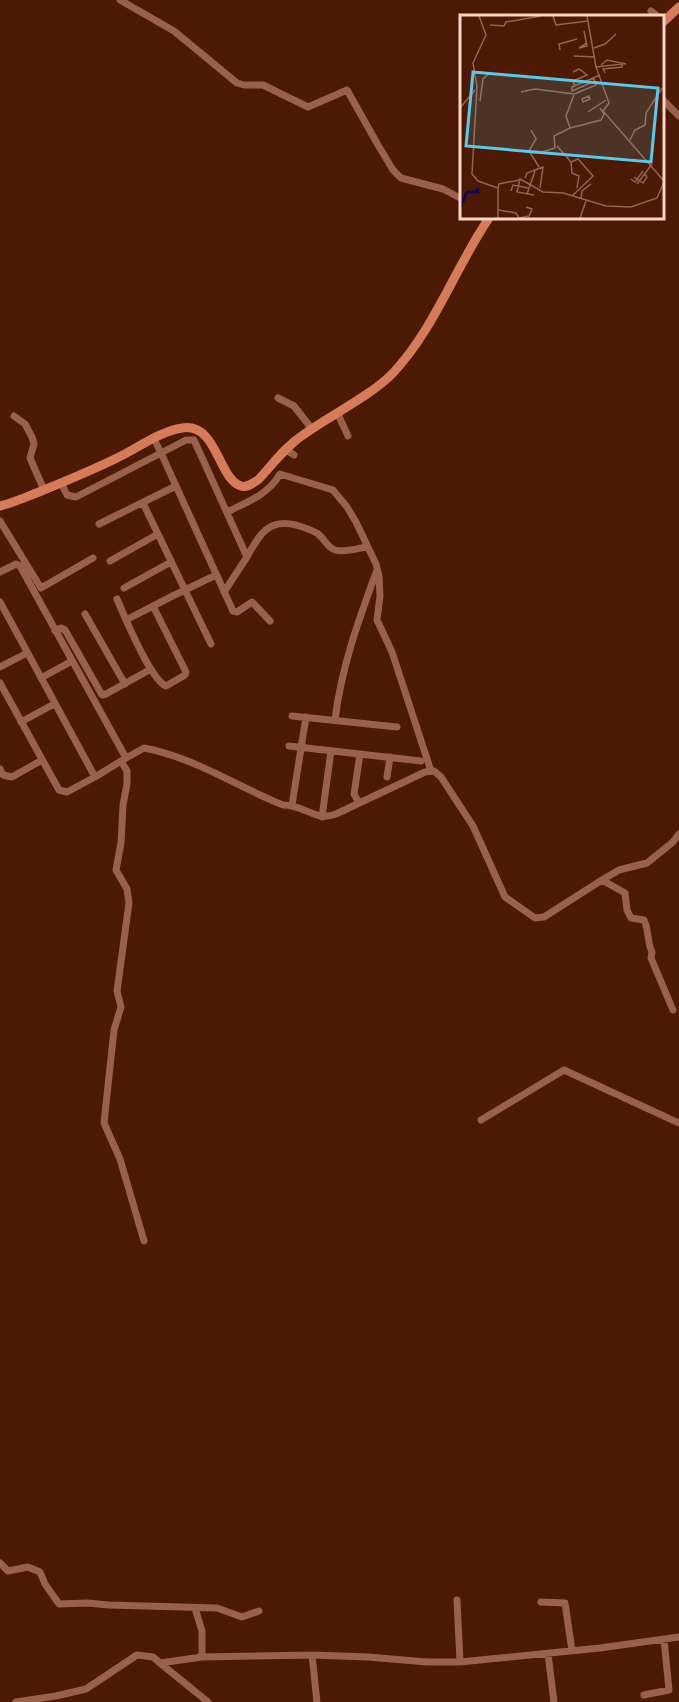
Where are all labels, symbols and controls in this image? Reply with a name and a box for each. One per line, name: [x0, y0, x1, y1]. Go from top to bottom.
inset map: [460, 15, 664, 219]

